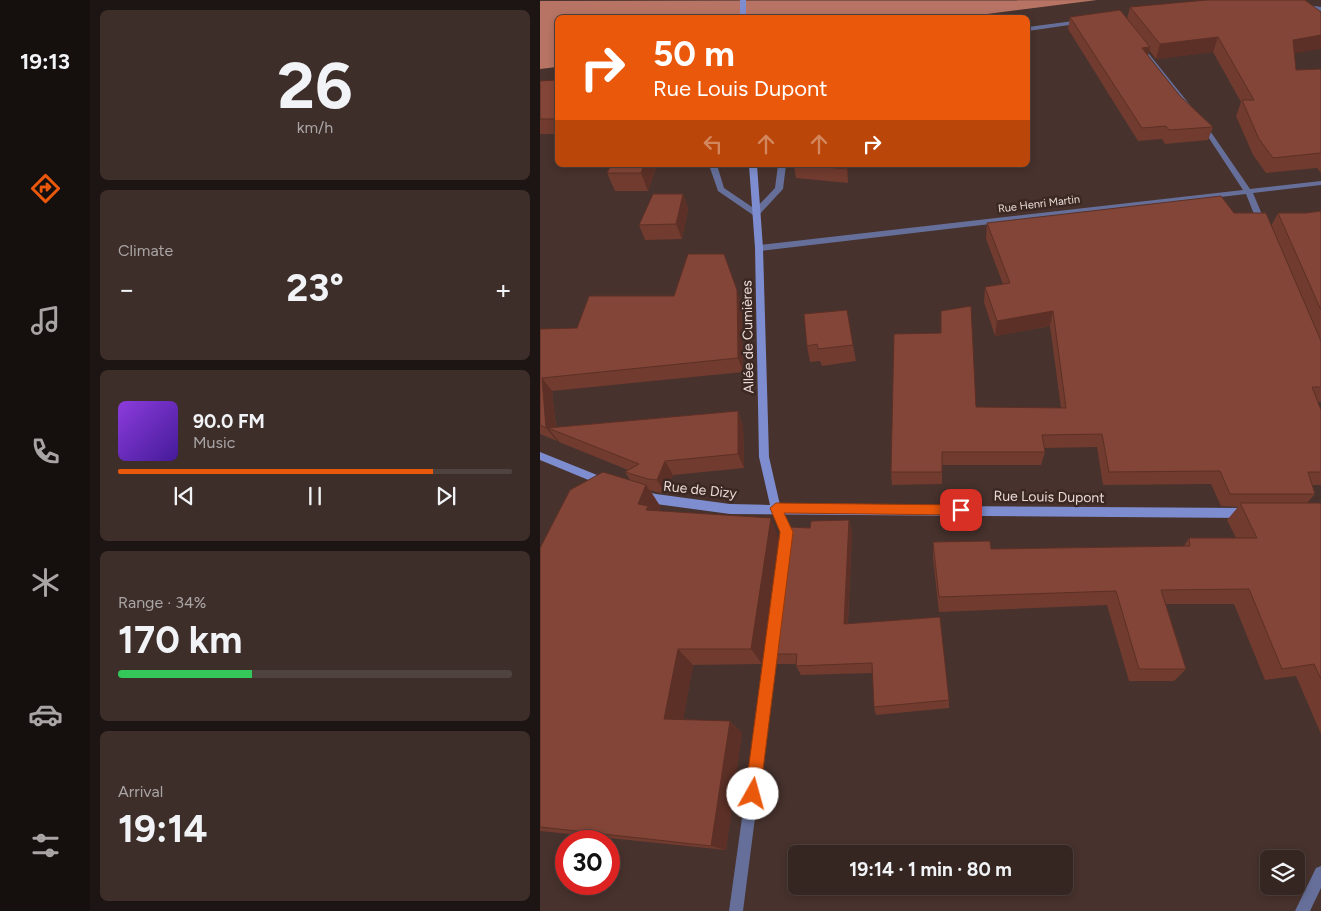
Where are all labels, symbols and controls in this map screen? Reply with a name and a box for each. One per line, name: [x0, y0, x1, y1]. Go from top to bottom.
text: 50 m: [653, 33, 735, 75]
icon: right: [570, 35, 635, 100]
text: 26: [277, 46, 353, 124]
text: 19:13: [20, 48, 70, 75]
text: Rue Louis Dupont: [653, 75, 828, 102]
text: km/h: [297, 118, 333, 137]
icon: left: [699, 130, 727, 158]
icon: ahead: [752, 130, 780, 158]
icon: ahead: [805, 130, 833, 158]
icon: right: [858, 130, 886, 158]
icon: directions: [28, 171, 63, 206]
street label: Rue Henri Martin: [997, 193, 1081, 215]
text: Climate: [118, 241, 173, 260]
text: 23°: [286, 265, 344, 311]
text: −: [118, 272, 135, 306]
text: +: [495, 272, 512, 306]
street label: Allée de Cumières: [739, 280, 757, 394]
icon: music: [28, 303, 63, 338]
text: 90.0 FM: [193, 410, 265, 433]
text: Music: [193, 433, 235, 452]
icon: phone: [28, 434, 63, 469]
street label: Rue de Dizy: [662, 478, 738, 502]
icon: previous: [170, 482, 198, 510]
icon: pause: [301, 482, 329, 510]
icon: next: [432, 482, 460, 510]
street label: Rue Louis Dupont: [993, 488, 1105, 506]
pin: [940, 489, 982, 531]
icon: arrive: [947, 496, 975, 524]
icon: climate: [28, 565, 63, 600]
text: Range · 34%: [118, 593, 206, 612]
text: 170 km: [118, 617, 242, 663]
icon: car: [28, 697, 63, 732]
position arrow: [726, 767, 778, 819]
text: Arrival: [118, 782, 163, 801]
text: 19:14: [118, 806, 208, 852]
icon: filters: [28, 828, 63, 863]
speed limit sign: 30: [555, 830, 620, 895]
map controls: [1260, 850, 1305, 895]
button: layers: [1260, 850, 1305, 895]
text: 19:14 · 1 min · 80 m: [849, 858, 1012, 881]

